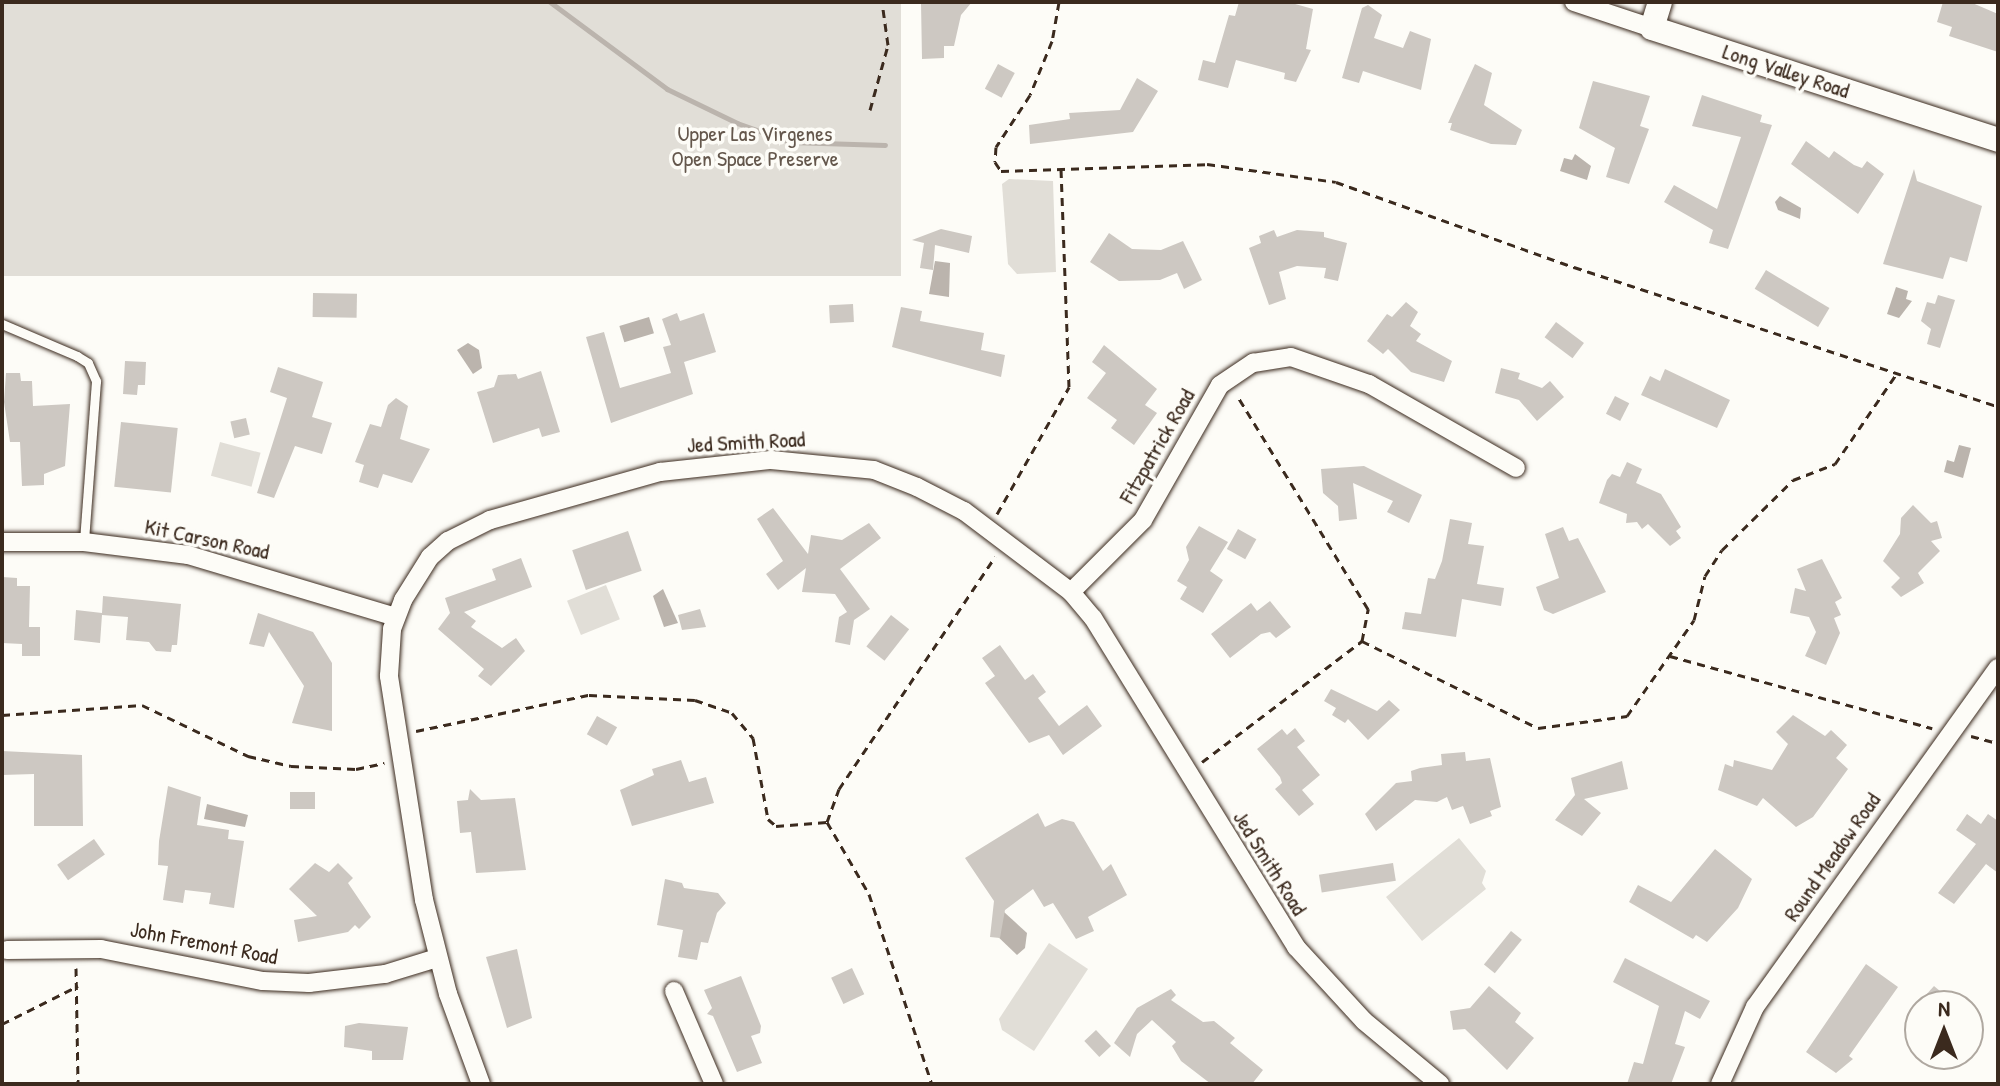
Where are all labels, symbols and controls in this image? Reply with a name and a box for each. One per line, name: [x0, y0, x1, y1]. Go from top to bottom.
street label: Long Valley Road: [1719, 38, 1853, 104]
park label: Upper Las Virgenes Open Space Preserve: [672, 120, 838, 172]
street label: Fitzpatrick Road: [1114, 384, 1200, 508]
street label: Jed Smith Road: [686, 426, 806, 458]
street label: Kit Carson Road: [142, 513, 272, 565]
street label: Round Meadow Road: [1778, 788, 1886, 926]
street label: Jed Smith Road: [1227, 806, 1313, 920]
street label: John Fremont Road: [128, 916, 280, 970]
north arrow: [1904, 990, 1984, 1070]
text: N: [1938, 993, 1950, 1023]

